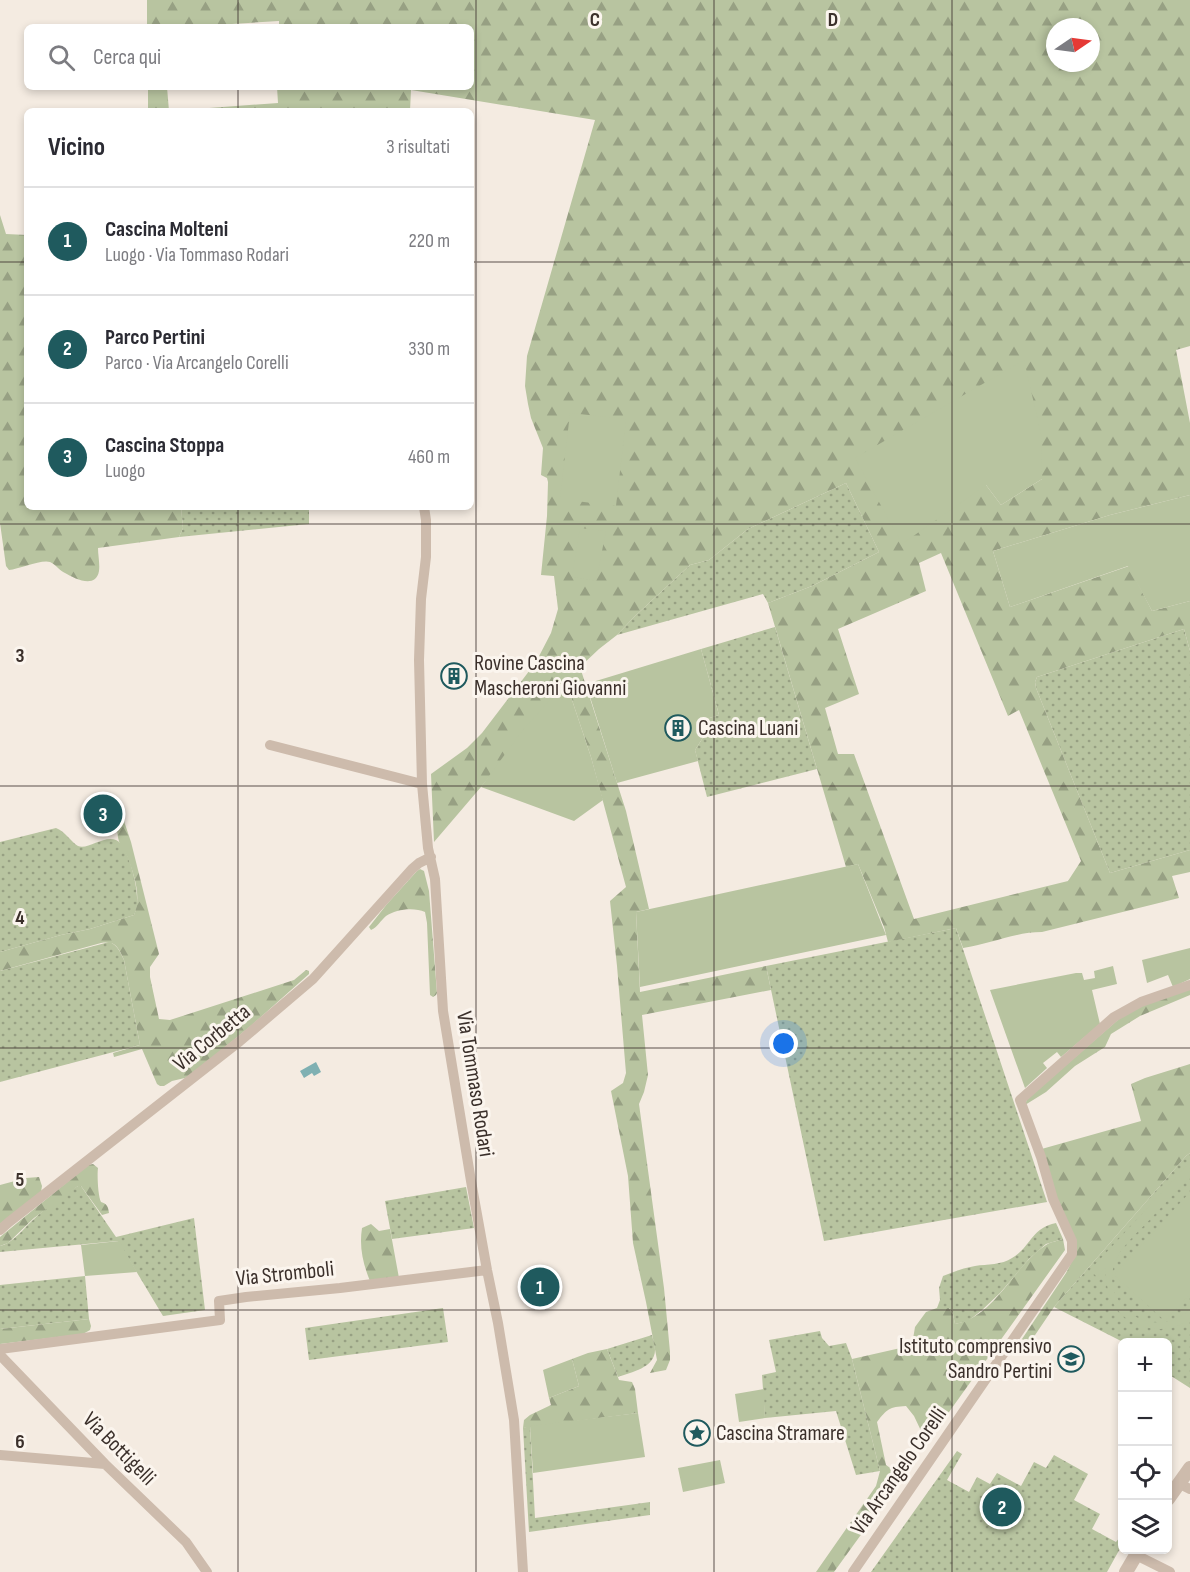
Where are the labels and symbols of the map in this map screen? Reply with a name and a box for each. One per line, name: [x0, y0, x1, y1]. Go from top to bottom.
text: C: [590, 8, 600, 32]
text: D: [828, 8, 838, 32]
north arrow: [1046, 18, 1100, 72]
text: 3: [16, 644, 25, 668]
place label: Rovine Cascina Mascheroni Giovanni: [474, 650, 626, 702]
building icon: Rovine Cascina Mascheroni Giovanni: [439, 661, 469, 691]
building icon: Cascina Luani: [663, 713, 693, 743]
place label: Cascina Luani: [698, 715, 798, 742]
pin: 3: [84, 792, 122, 836]
text: 4: [15, 906, 25, 930]
street label: Via Corbetta: [168, 999, 256, 1077]
street label: Via Tommaso Rodari: [450, 1009, 500, 1159]
your location: [769, 1029, 798, 1058]
text: 5: [16, 1168, 25, 1192]
street label: Via Stromboli: [235, 1255, 335, 1293]
pin: 1: [520, 1264, 560, 1310]
place label: Istituto comprensivo Sandro Pertini: [899, 1333, 1052, 1385]
school or university icon: Istituto comprensivo Sandro Pertini: [1056, 1344, 1086, 1374]
street label: Via Arcangelo Corelli: [845, 1402, 953, 1540]
street label: Via Bottigelli: [77, 1407, 161, 1491]
place icon: Cascina Stramare: [682, 1418, 712, 1448]
place label: Cascina Stramare: [716, 1420, 845, 1447]
text: 6: [15, 1430, 25, 1454]
pin: 2: [982, 1484, 1022, 1530]

